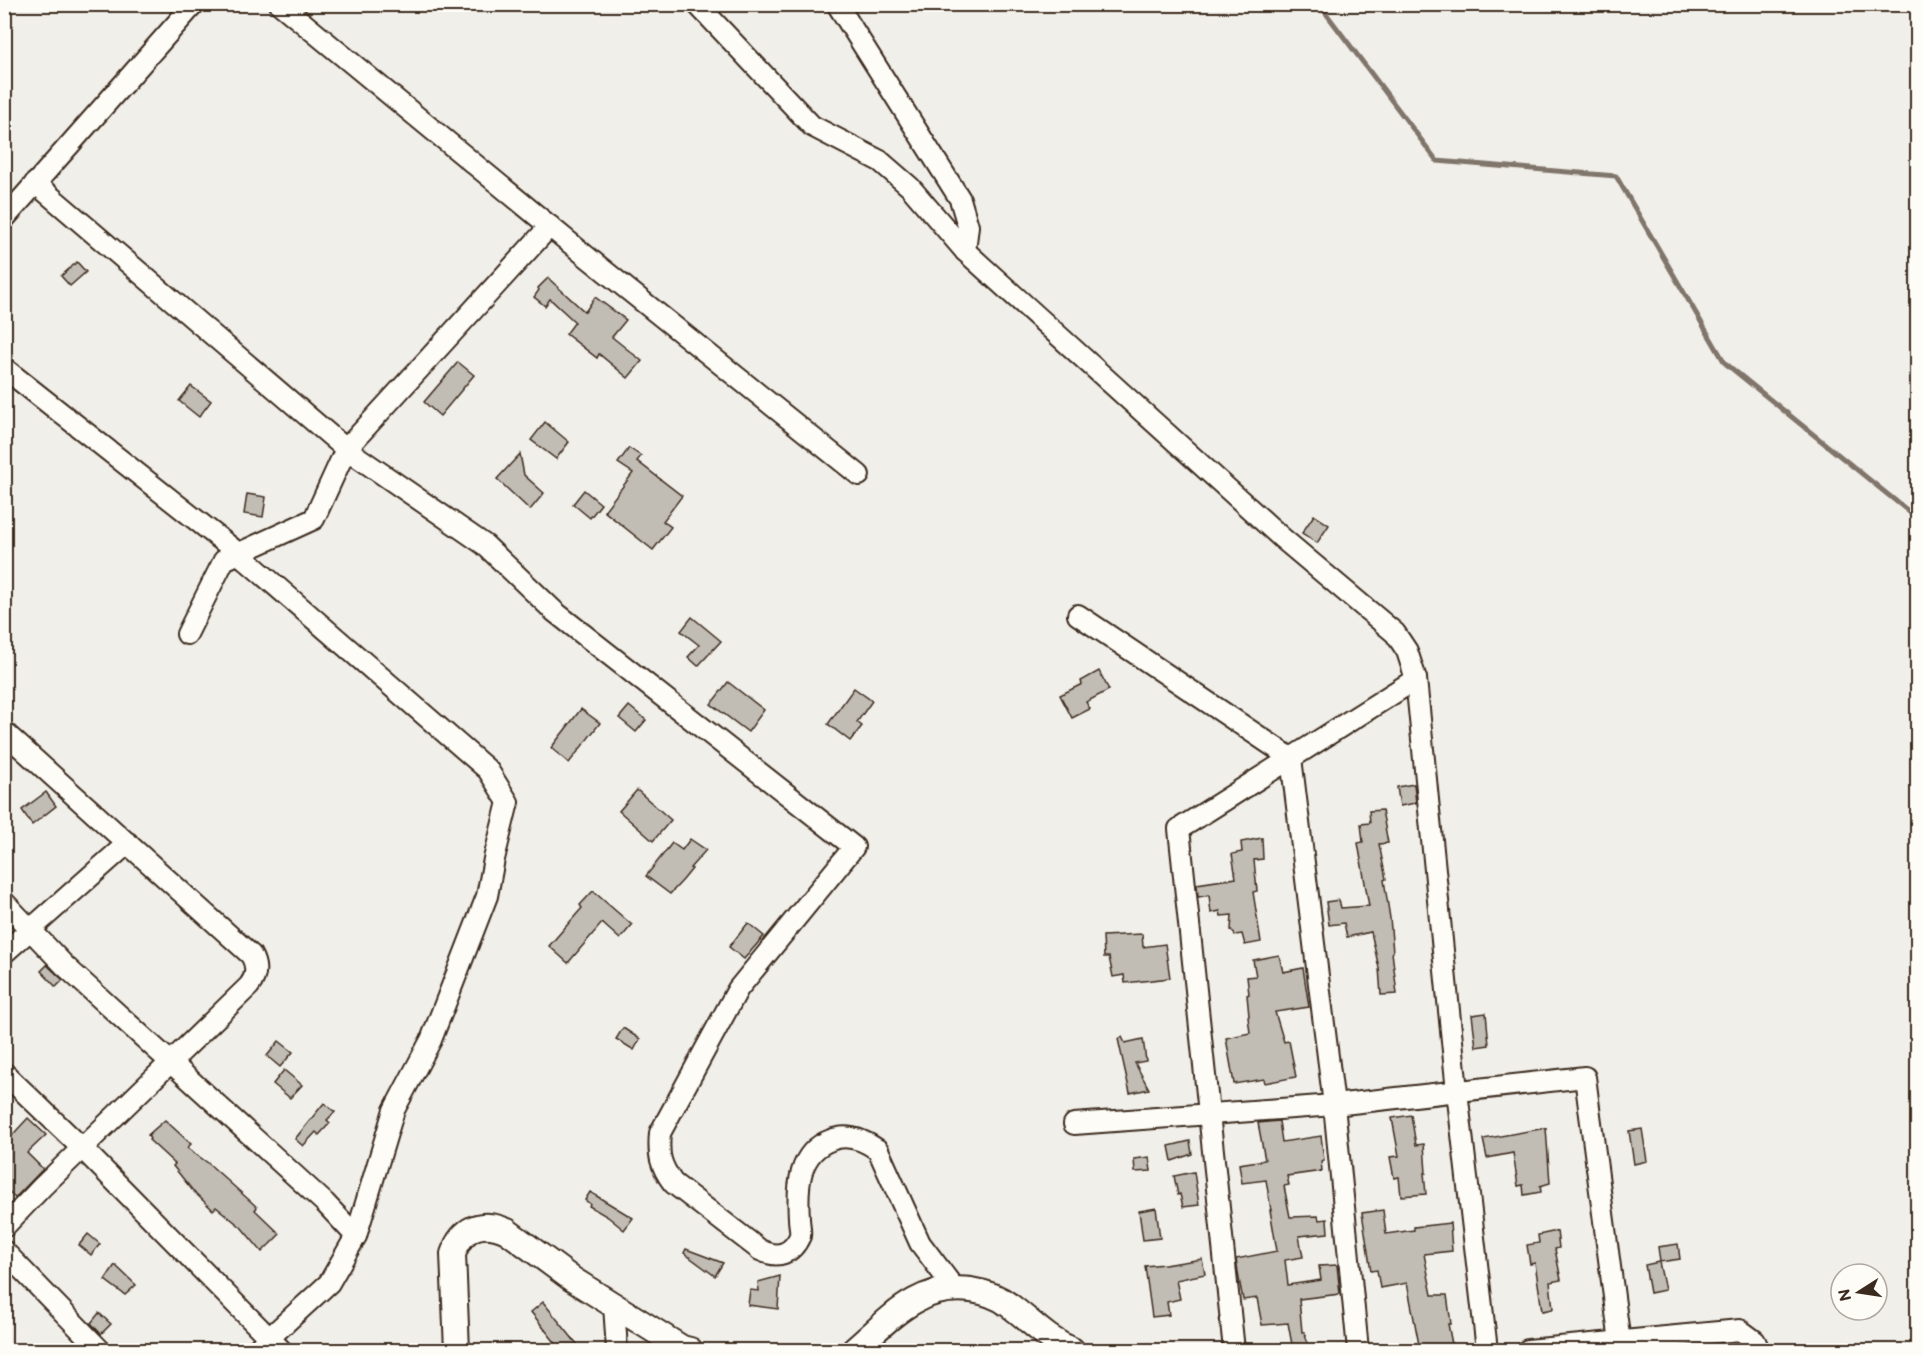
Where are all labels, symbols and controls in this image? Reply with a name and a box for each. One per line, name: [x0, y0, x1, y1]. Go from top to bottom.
north arrow: [1829, 1262, 1889, 1322]
text: N: [1835, 1287, 1856, 1303]

